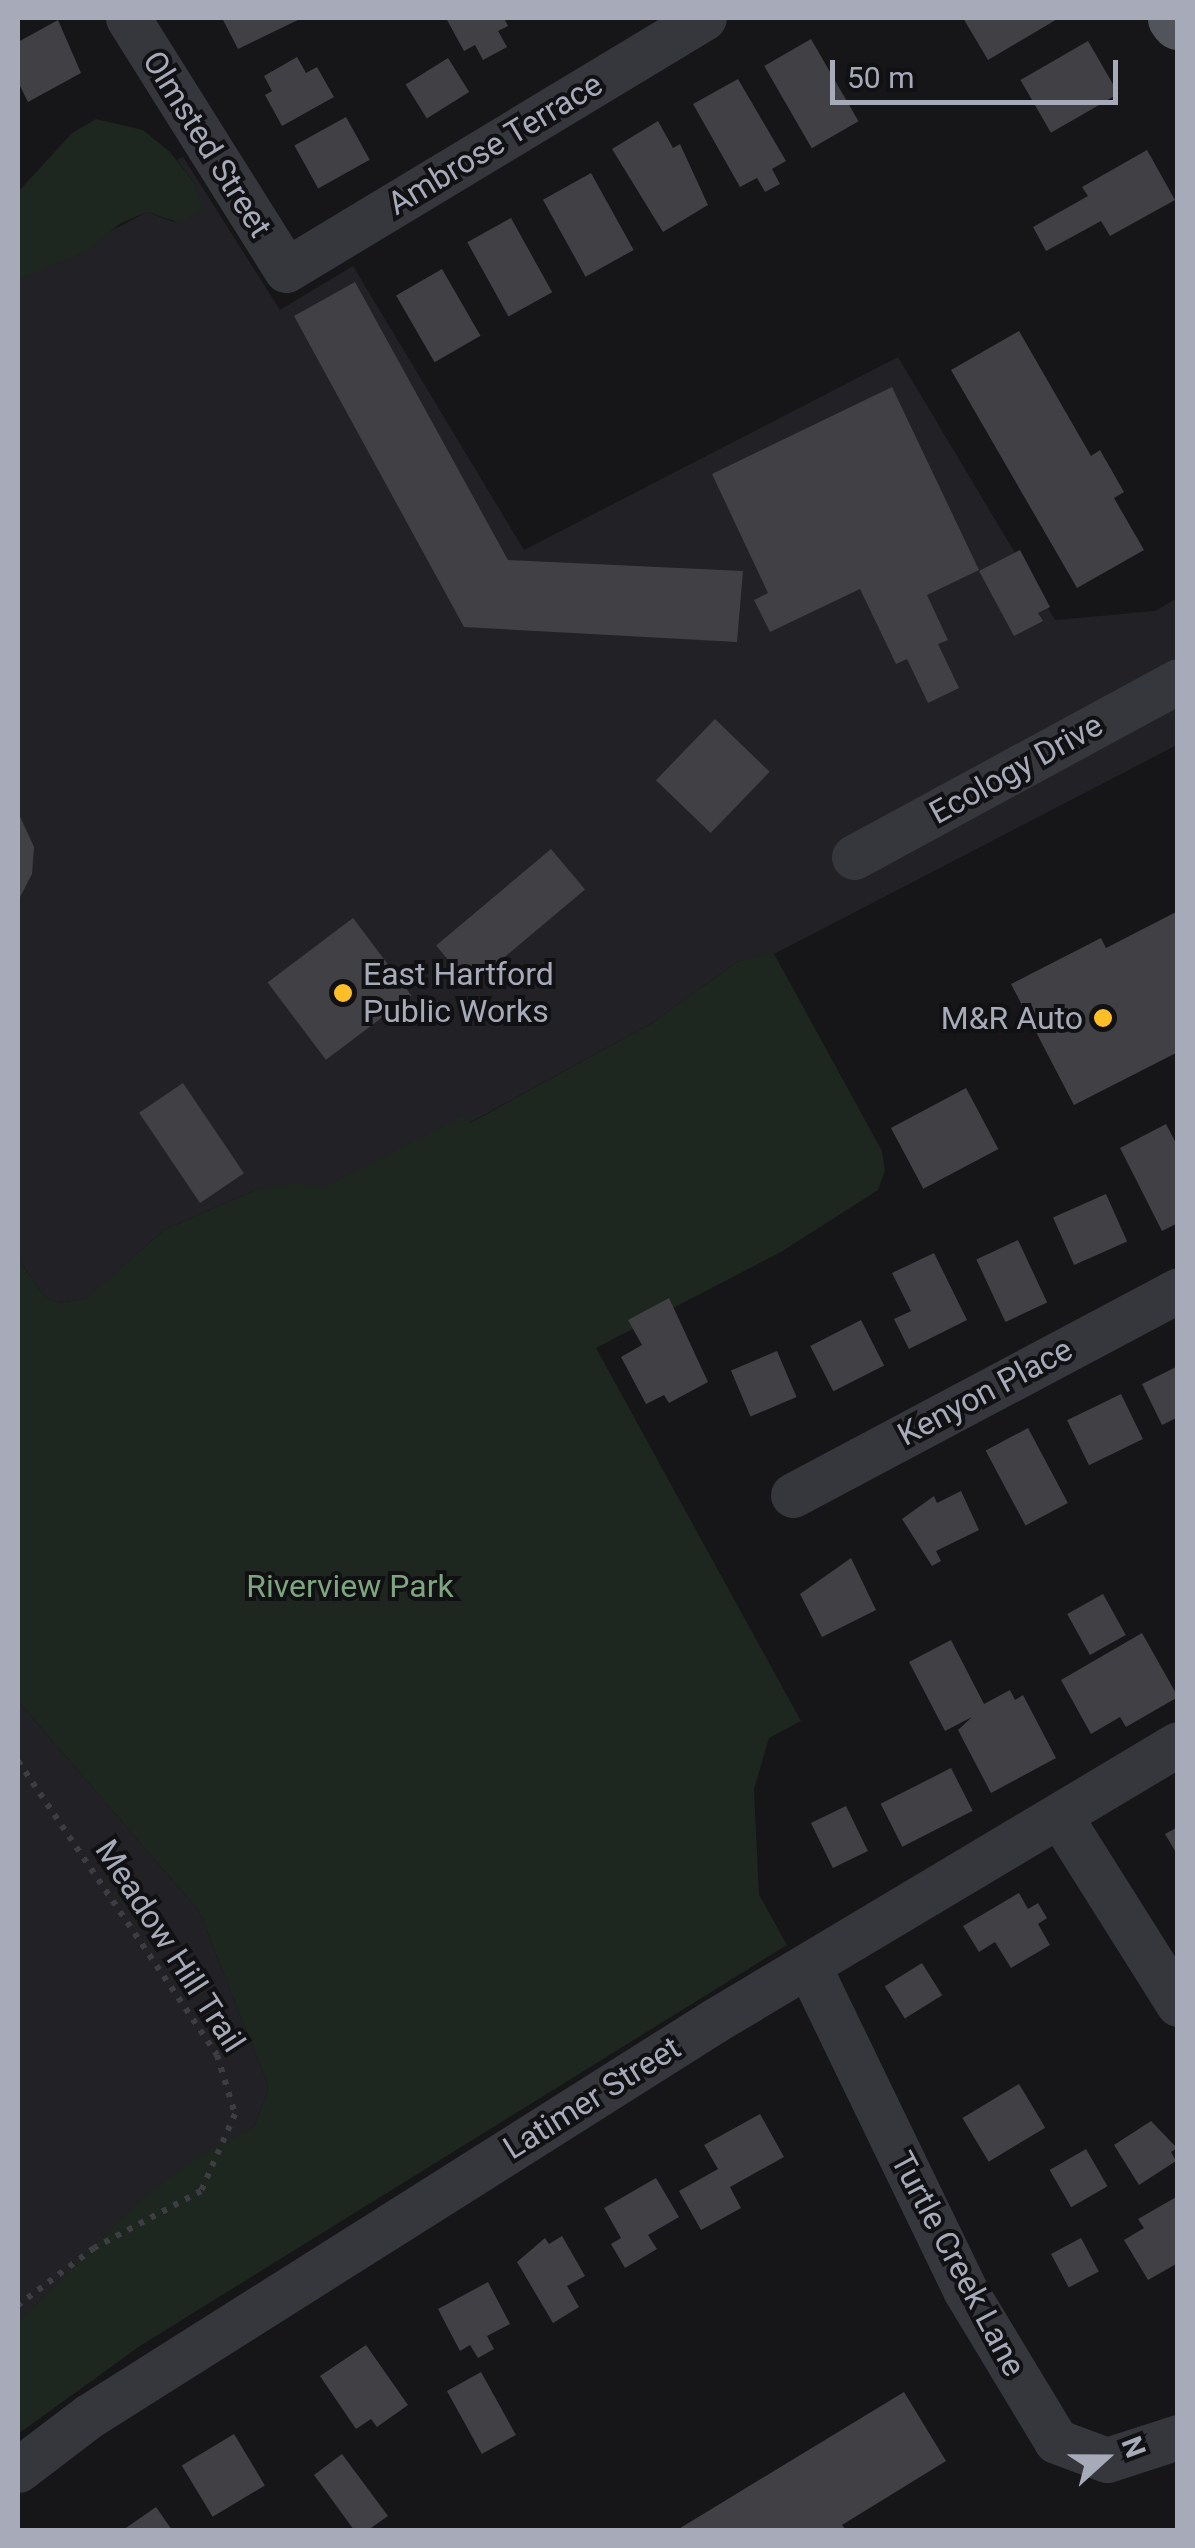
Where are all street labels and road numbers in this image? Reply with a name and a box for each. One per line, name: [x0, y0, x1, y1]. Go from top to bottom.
street label: Olmsted Street: [134, 44, 280, 244]
street label: Ambrose Terrace: [381, 65, 609, 223]
street label: Ecology Drive: [923, 706, 1109, 832]
street label: Kenyon Place: [891, 1330, 1079, 1454]
street label: Meadow Hill Trail: [87, 1832, 253, 2060]
street label: Latimer Street: [497, 2028, 687, 2168]
street label: Turtle Creek Lane: [883, 2145, 1033, 2383]

